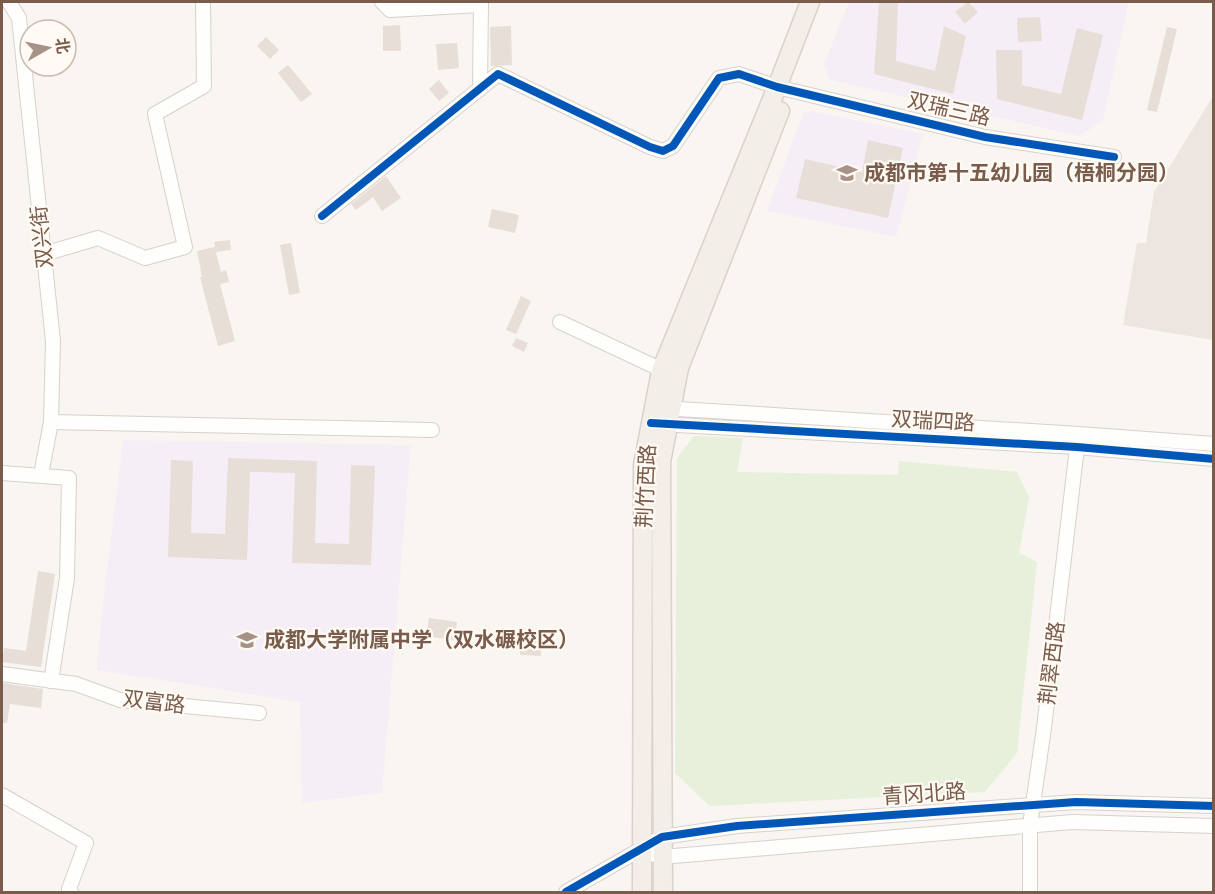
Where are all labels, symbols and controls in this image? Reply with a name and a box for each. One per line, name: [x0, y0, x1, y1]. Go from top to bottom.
north arrow: [18, 18, 78, 78]
text: 北: [52, 36, 73, 55]
street label: 双瑞三路: [905, 87, 993, 131]
place label: 成都市第十五幼儿园（梧桐分园）: [864, 160, 1179, 186]
school or university icon: 成都市第十五幼儿园（梧桐分园）: [835, 161, 859, 185]
street label: 双兴街: [26, 204, 58, 270]
street label: 双瑞四路: [890, 406, 976, 436]
street label: 荆竹西路: [631, 443, 661, 529]
street label: 荆翠西路: [1034, 620, 1070, 706]
place label: 成都大学附属中学（双水碾校区）: [264, 627, 579, 653]
school or university icon: 成都大学附属中学（双水碾校区）: [235, 628, 259, 652]
street label: 双富路: [121, 685, 187, 719]
street label: 青冈北路: [881, 778, 967, 810]

